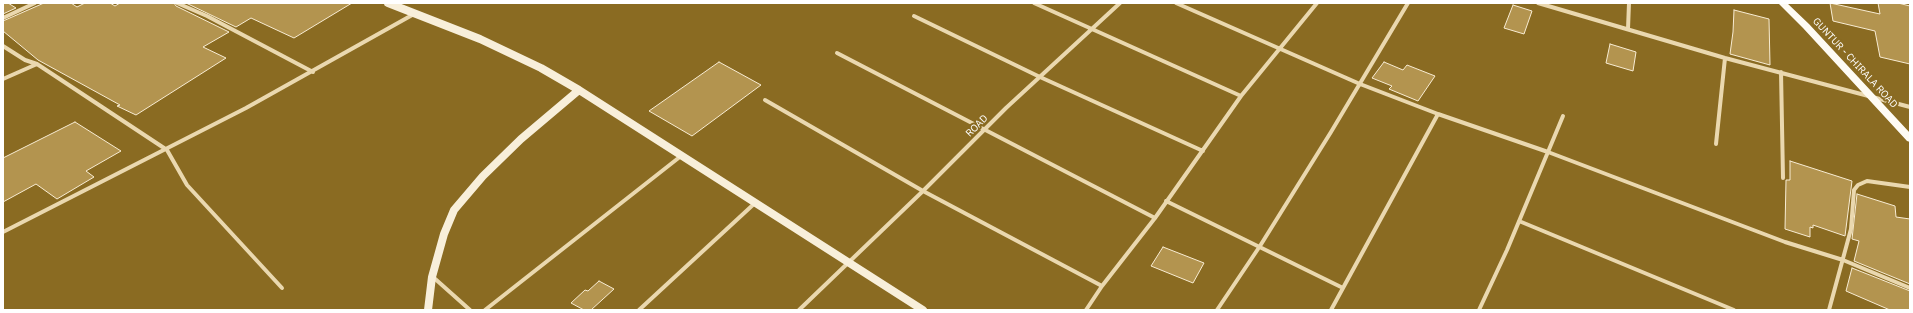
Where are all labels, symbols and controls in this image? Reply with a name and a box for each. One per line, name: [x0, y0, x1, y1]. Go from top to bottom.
street label: GUNTUR - CHIRALA ROAD: [1810, 15, 1900, 111]
street label: ROAD: [963, 112, 991, 140]

